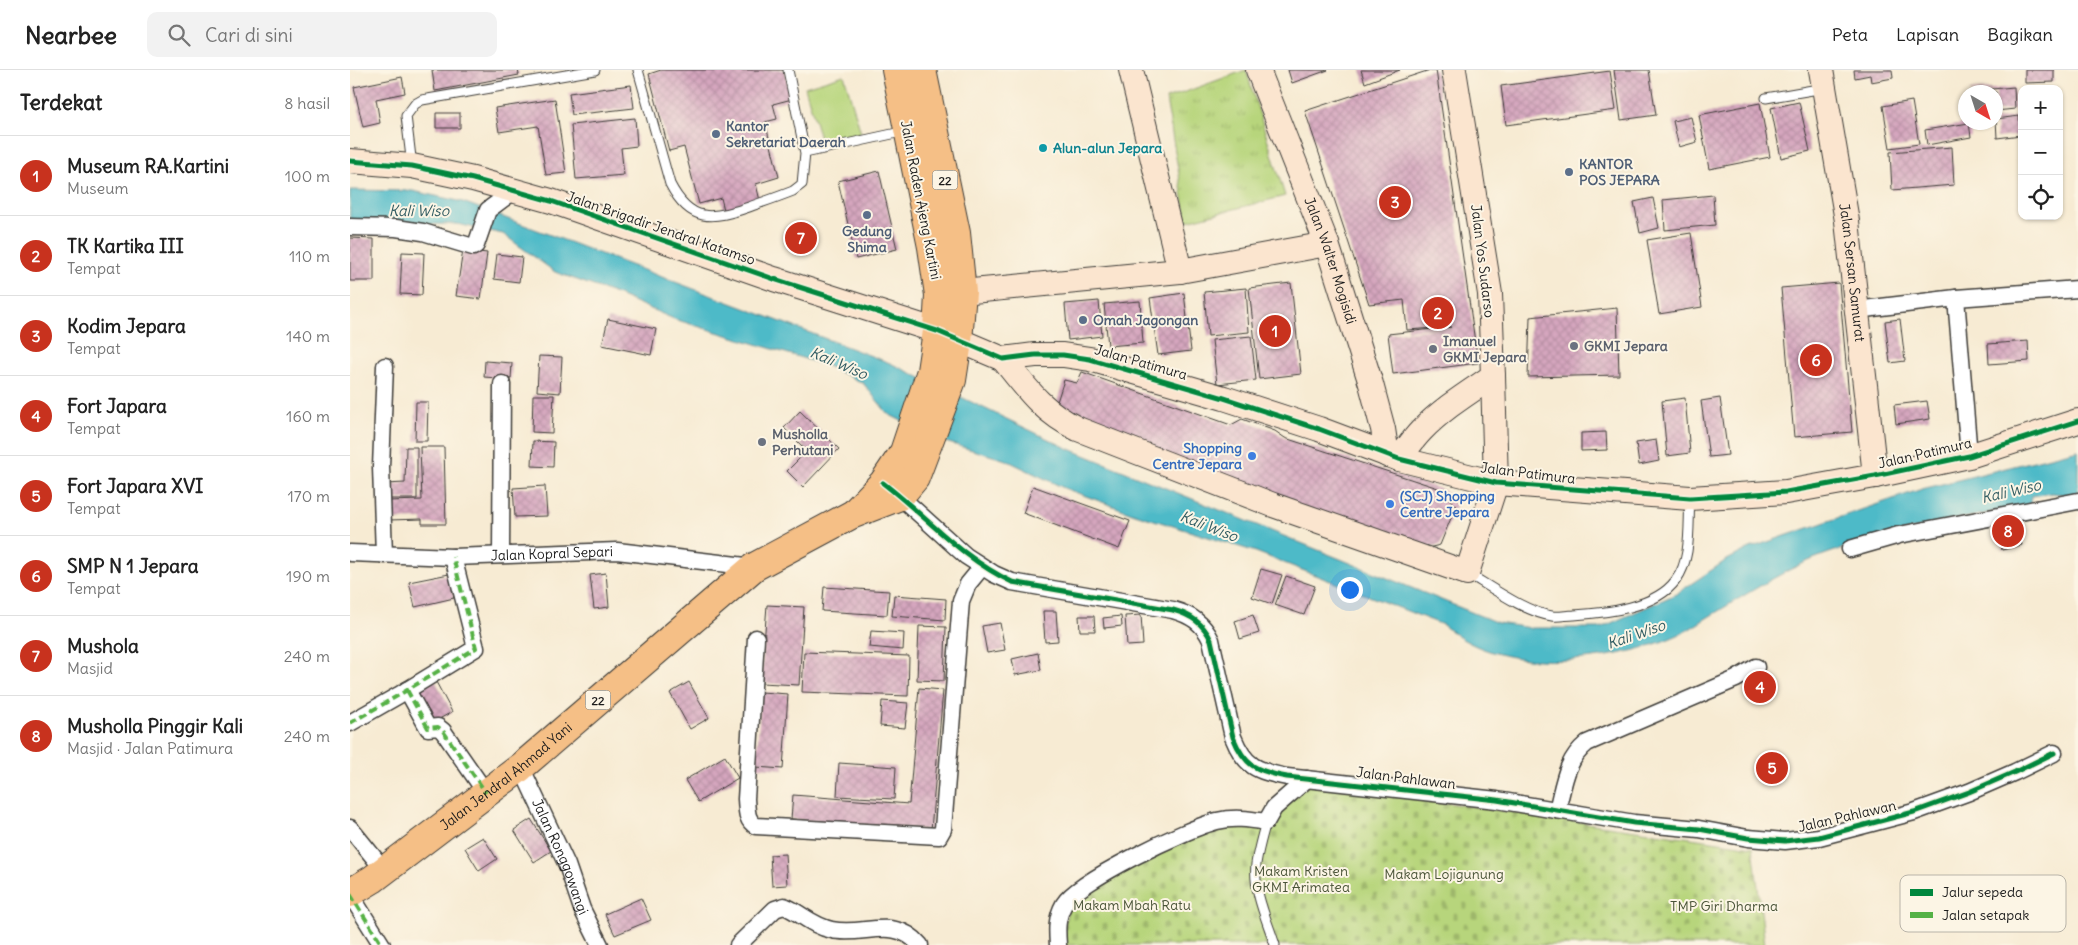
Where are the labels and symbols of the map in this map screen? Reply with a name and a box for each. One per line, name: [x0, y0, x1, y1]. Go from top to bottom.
north arrow: [1958, 85, 2003, 130]
place label: Kantor Sekretariat Daerah: [726, 117, 846, 151]
street label: Jalan Raden Ajeng Kartini: [897, 119, 945, 281]
marker: Kantor Sekretariat Daerah: [710, 128, 722, 140]
place label: Alun-alun Jepara: [1053, 139, 1162, 157]
marker: Alun-alun Jepara: [1037, 142, 1049, 154]
place label: KANTOR POS JEPARA: [1579, 155, 1660, 189]
marker: KANTOR POS JEPARA: [1563, 166, 1575, 178]
road number: 22: [932, 170, 958, 190]
pin: 3: [1379, 183, 1411, 221]
street label: Jalan Brigadir Jendral Katamso: [564, 187, 758, 269]
street label: Jalan Walter Mogisidi: [1300, 194, 1361, 326]
water label: Kali Wiso: [389, 201, 451, 220]
street label: Jalan Sersan Samurat: [1835, 202, 1869, 343]
street label: Jalan Yos Sudarso: [1467, 203, 1499, 319]
marker: Gedung Shima: [861, 209, 873, 221]
pin: 7: [785, 219, 817, 257]
place label: Gedung Shima: [842, 222, 892, 256]
pin: 2: [1422, 294, 1454, 332]
place label: Omah Jagongan: [1093, 311, 1198, 329]
pin: 1: [1259, 312, 1291, 350]
marker: Omah Jagongan: [1077, 314, 1089, 326]
place label: Imanuel GKMI Jepara: [1443, 332, 1527, 366]
place label: GKMI Jepara: [1584, 337, 1668, 355]
street label: Jalan Patimura: [1093, 340, 1189, 384]
marker: GKMI Jepara: [1568, 340, 1580, 352]
pin: 6: [1800, 341, 1832, 379]
water label: Kali Wiso: [808, 342, 872, 384]
marker: Imanuel GKMI Jepara: [1427, 343, 1439, 355]
place label: Musholla Perhutani: [772, 425, 833, 459]
street label: Jalan Patimura: [1876, 433, 1974, 473]
marker: Musholla Perhutani: [756, 436, 768, 448]
place label: Shopping Centre Jepara: [1153, 439, 1242, 473]
marker: Shopping Centre Jepara: [1246, 450, 1258, 462]
street label: Jalan Patimura: [1480, 458, 1576, 488]
water label: Kali Wiso: [1979, 475, 2044, 507]
place label: (SCJ) Shopping Centre Jepara: [1400, 487, 1495, 521]
marker: (SCJ) Shopping Centre Jepara: [1384, 498, 1396, 510]
water label: Kali Wiso: [1177, 506, 1242, 546]
pin: 8: [1992, 512, 2024, 550]
street label: Jalan Kopral Separi: [490, 542, 613, 565]
your location: [1337, 577, 1363, 603]
water label: Kali Wiso: [1604, 615, 1669, 653]
pin: 4: [1744, 668, 1776, 706]
road number: 22: [586, 690, 610, 710]
street label: Jalan Jendral Ahmad Yani: [436, 718, 576, 834]
pin: 5: [1756, 749, 1788, 787]
street label: Jalan Pahlawan: [1355, 763, 1457, 793]
street label: Jalan Ronggowangi: [528, 796, 592, 918]
street label: Jalan Pahlawan: [1796, 796, 1898, 836]
park label: Makam Kristen GKMI Arimatea: [1252, 862, 1350, 896]
park label: Makam Lojigunung: [1384, 865, 1504, 883]
legend: [1900, 875, 2066, 932]
text: Jalur sepeda: [1942, 883, 2023, 901]
park label: Makam Mbah Ratu: [1073, 896, 1191, 914]
park label: TMP Giri Dharma: [1670, 897, 1778, 915]
text: Jalan setapak: [1942, 906, 2029, 924]

